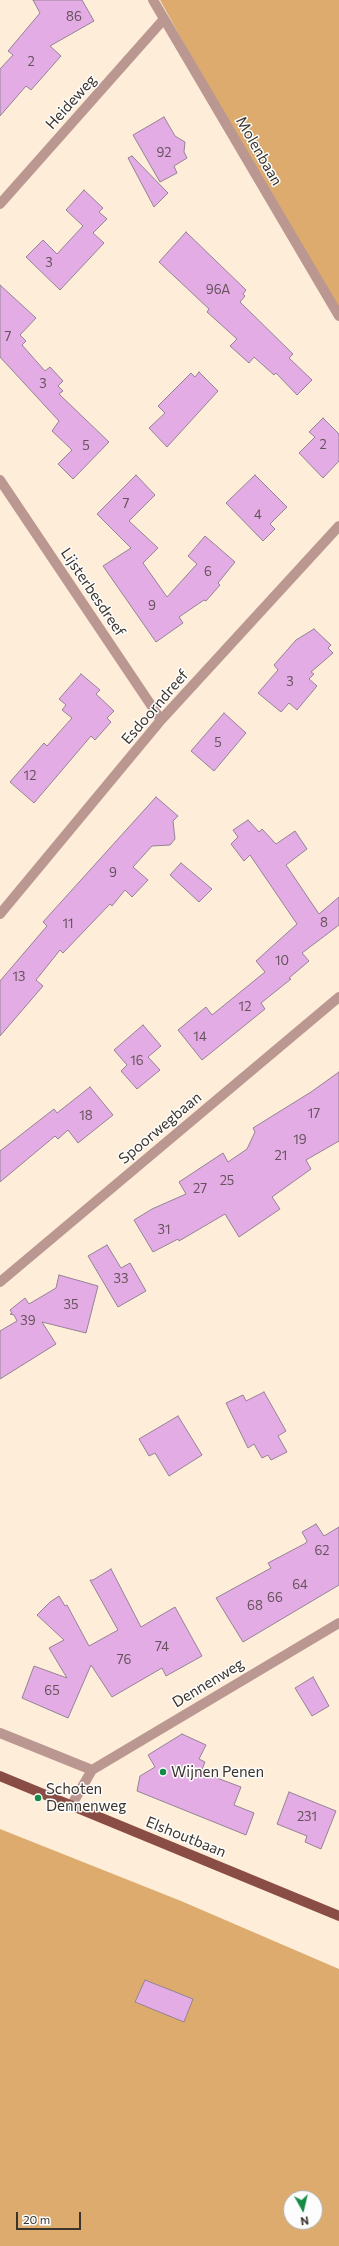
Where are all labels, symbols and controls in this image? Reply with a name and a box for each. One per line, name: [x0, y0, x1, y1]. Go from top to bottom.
house number: 86: [66, 9, 82, 25]
house number: 2: [27, 54, 35, 70]
street label: Heideweg: [42, 71, 100, 133]
street label: Molenbaan: [232, 113, 286, 189]
house number: 92: [156, 145, 172, 161]
house number: 3: [45, 255, 53, 271]
house number: 96A: [206, 282, 230, 298]
house number: 7: [5, 329, 11, 345]
house number: 3: [39, 376, 47, 392]
house number: 2: [319, 437, 327, 453]
house number: 5: [82, 438, 90, 454]
house number: 7: [123, 496, 129, 512]
house number: 4: [254, 507, 262, 523]
street label: Lijsterbesdreef: [57, 544, 129, 640]
house number: 6: [204, 564, 212, 580]
house number: 9: [148, 598, 156, 614]
street label: Esdoorndreef: [118, 666, 192, 748]
house number: 3: [286, 674, 294, 690]
house number: 5: [214, 735, 222, 751]
house number: 12: [24, 768, 36, 784]
house number: 9: [109, 865, 117, 881]
house number: 8: [320, 915, 328, 931]
house number: 11: [62, 916, 74, 932]
house number: 10: [275, 953, 289, 969]
house number: 13: [13, 969, 25, 985]
house number: 12: [239, 999, 251, 1015]
house number: 14: [193, 1029, 207, 1045]
house number: 16: [130, 1053, 144, 1069]
street label: Spoorwegbaan: [115, 1088, 205, 1168]
house number: 17: [308, 1106, 320, 1122]
house number: 18: [79, 1108, 93, 1124]
house number: 19: [293, 1132, 307, 1148]
house number: 21: [275, 1148, 287, 1164]
house number: 25: [220, 1173, 234, 1189]
house number: 27: [193, 1181, 207, 1197]
house number: 31: [158, 1222, 170, 1238]
house number: 33: [114, 1271, 128, 1287]
house number: 35: [64, 1297, 78, 1313]
house number: 39: [20, 1313, 36, 1329]
house number: 62: [314, 1543, 330, 1559]
house number: 64: [292, 1577, 308, 1593]
house number: 66: [267, 1590, 283, 1606]
house number: 68: [247, 1598, 263, 1614]
house number: 74: [155, 1639, 169, 1655]
house number: 76: [117, 1652, 131, 1668]
street label: Dennenweg: [169, 1655, 247, 1711]
house number: 65: [44, 1683, 60, 1699]
place label: Wijnen Penen: [171, 1763, 264, 1781]
marker: Wijnen Penen: [158, 1767, 168, 1777]
place label: Schoten Dennenweg: [46, 1780, 126, 1815]
marker: Schoten Dennenweg: [33, 1793, 43, 1803]
house number: 231: [297, 1809, 317, 1825]
street label: Elshoutbaan: [143, 1813, 229, 1861]
north arrow: [283, 2190, 323, 2230]
scale bar: [18, 2204, 83, 2230]
text: 20 m: [23, 2212, 50, 2226]
text: N: [300, 2214, 310, 2228]

